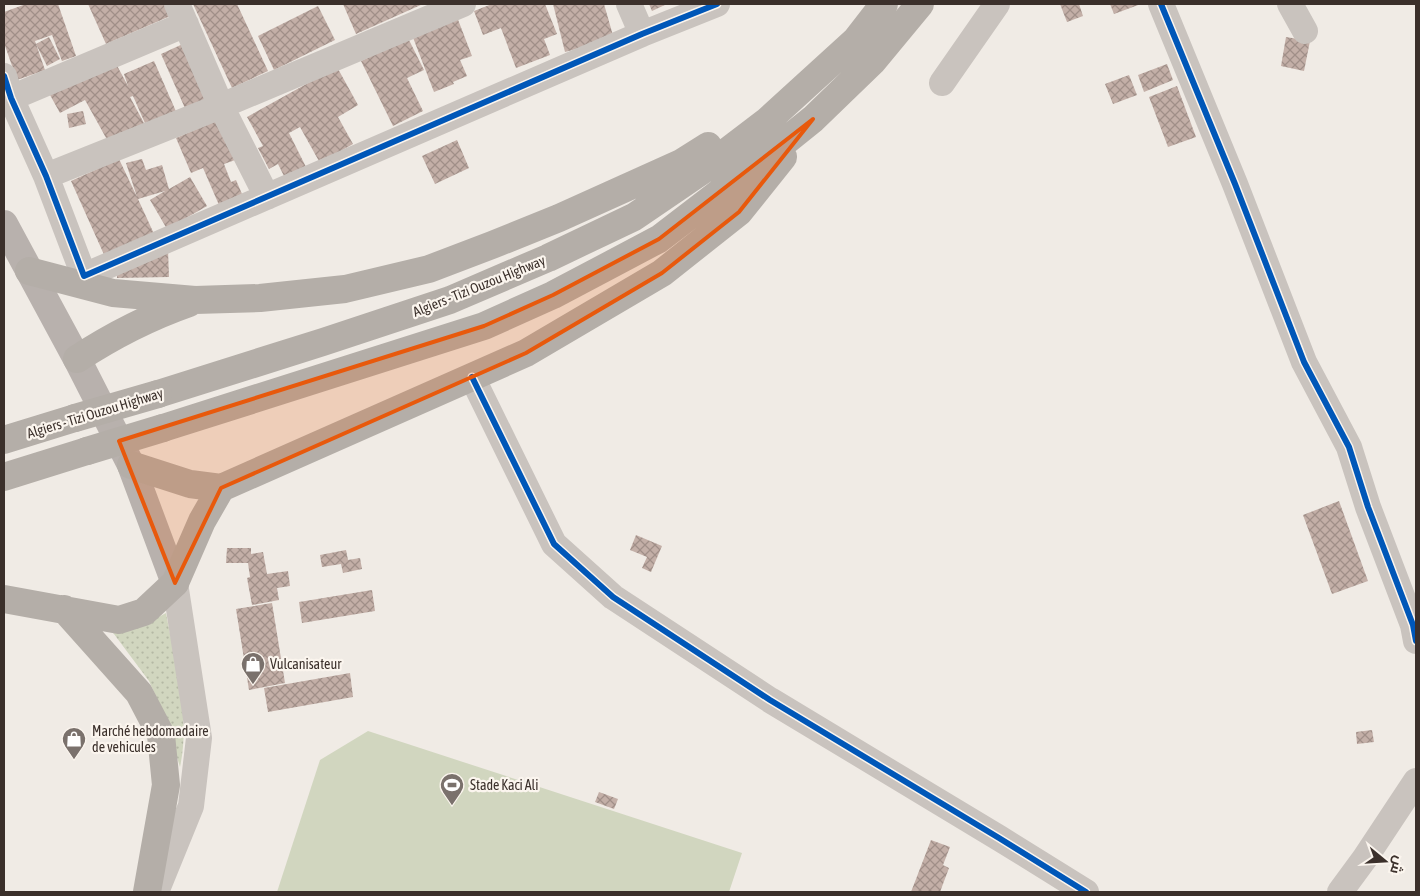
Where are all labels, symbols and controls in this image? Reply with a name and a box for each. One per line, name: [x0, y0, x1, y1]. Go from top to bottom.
street label: Algiers - Tizi Ouzou Highway: [410, 252, 548, 320]
street label: Algiers - Tizi Ouzou Highway: [25, 385, 165, 441]
shop icon: Vulcanisateur: [240, 651, 266, 685]
place label: Vulcanisateur: [270, 656, 342, 672]
place label: Marché hebdomadaire de vehicules: [92, 723, 209, 755]
shop icon: Marché hebdomadaire de vehicules: [61, 726, 87, 760]
sports icon: Stade Kaci Ali: [439, 772, 465, 806]
place label: Stade Kaci Ali: [470, 777, 539, 793]
north arrow: [1360, 836, 1410, 886]
text: ش: [1386, 854, 1408, 876]

